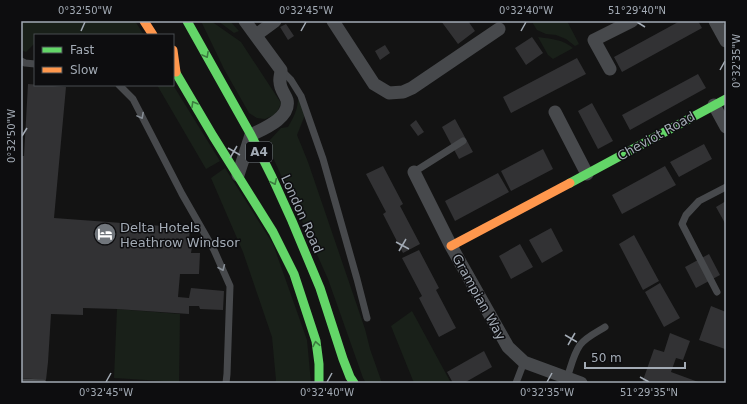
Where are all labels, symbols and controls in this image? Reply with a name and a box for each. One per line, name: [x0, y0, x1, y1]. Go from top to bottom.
text: 0°32'50"W: [58, 5, 112, 16]
text: 0°32'45"W: [279, 5, 333, 16]
text: 0°32'40"W: [499, 5, 553, 16]
text: 51°29'40"N: [608, 5, 666, 16]
legend: [34, 34, 174, 86]
text: 0°32'35"W: [731, 34, 742, 88]
text: Fast: [70, 43, 94, 57]
one-way arrow: [201, 51, 208, 58]
text: Slow: [70, 63, 98, 77]
one-way arrow: [192, 101, 199, 108]
street label: Cheviot Road: [615, 108, 697, 164]
text: 0°32'50"W: [6, 109, 17, 163]
one-way arrow: [137, 112, 144, 119]
road number: A4: [246, 142, 272, 162]
street label: London Road: [278, 172, 326, 256]
one-way arrow: [269, 177, 277, 185]
place label: Delta Hotels Heathrow Windsor: [120, 220, 240, 250]
hotel icon: Delta Hotels Heathrow Windsor: [92, 221, 118, 247]
street label: Grampian Way: [449, 251, 509, 343]
one-way arrow: [217, 264, 225, 271]
one-way arrow: [312, 341, 320, 347]
scale bar: [585, 344, 685, 370]
text: 50 m: [591, 351, 622, 365]
text: 0°32'45"W: [79, 387, 133, 398]
text: 0°32'40"W: [300, 387, 354, 398]
text: 0°32'35"W: [520, 387, 574, 398]
text: 51°29'35"N: [620, 387, 678, 398]

